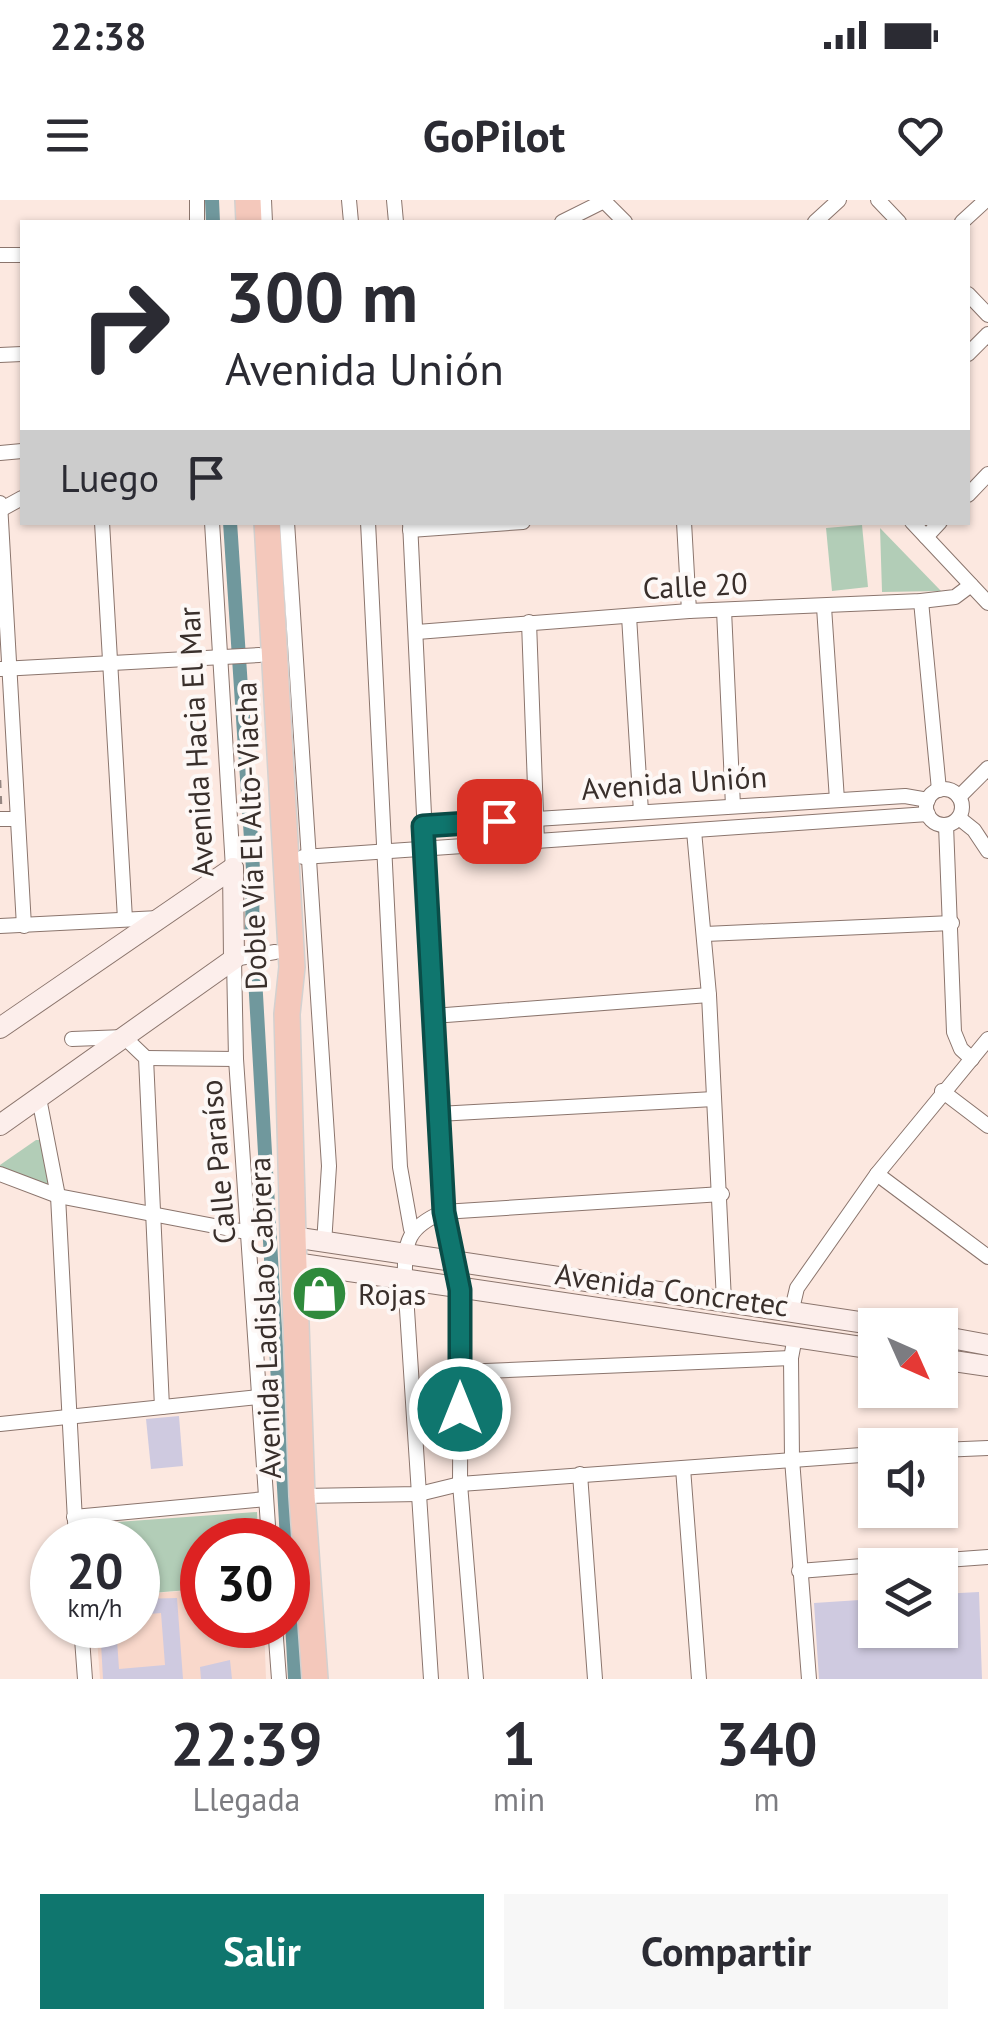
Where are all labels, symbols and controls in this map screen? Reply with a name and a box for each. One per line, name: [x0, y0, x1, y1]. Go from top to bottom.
text: 22:38: [50, 11, 146, 60]
text: GoPilot: [423, 106, 565, 164]
icon: menu: [40, 108, 95, 163]
icon: heart: [893, 108, 948, 163]
text: 300 m: [225, 251, 418, 341]
icon: right: [60, 260, 190, 390]
text: Avenida Unión: [225, 339, 504, 397]
icon: arrive: [179, 450, 234, 505]
text: Luego: [60, 453, 159, 502]
street label: Calle 20: [642, 563, 748, 607]
street label: Avenida Hacia El Mar: [168, 606, 222, 878]
street label: Doble Vía El Alto-Viacha: [225, 681, 275, 991]
street label: Avenida Unión: [580, 756, 768, 808]
pin: [457, 779, 542, 864]
icon: arrive: [472, 794, 527, 849]
street label: Calle Paraíso: [190, 1078, 244, 1246]
street label: Avenida Ladislao Cabrera: [239, 1156, 289, 1480]
street label: Avenida Concretec: [553, 1253, 791, 1325]
shop icon: Rojas: [289, 1263, 349, 1323]
place label: Rojas: [358, 1274, 426, 1313]
north arrow: [858, 1308, 958, 1408]
map controls: [858, 1308, 958, 1648]
position arrow: [408, 1357, 512, 1461]
button: sound: [858, 1428, 958, 1528]
speed limit sign: 30: [180, 1518, 310, 1648]
text: 20: [67, 1538, 123, 1603]
button: layers: [858, 1548, 958, 1648]
text: km/h: [68, 1592, 122, 1624]
text: 22:39: [170, 1704, 323, 1782]
text: 1: [502, 1704, 536, 1782]
text: 340: [716, 1704, 818, 1782]
text: Llegada: [193, 1778, 300, 1820]
text: min: [493, 1778, 545, 1820]
text: m: [754, 1778, 780, 1820]
button: Salir: [40, 1894, 484, 2009]
button: Compartir: [504, 1894, 948, 2009]

